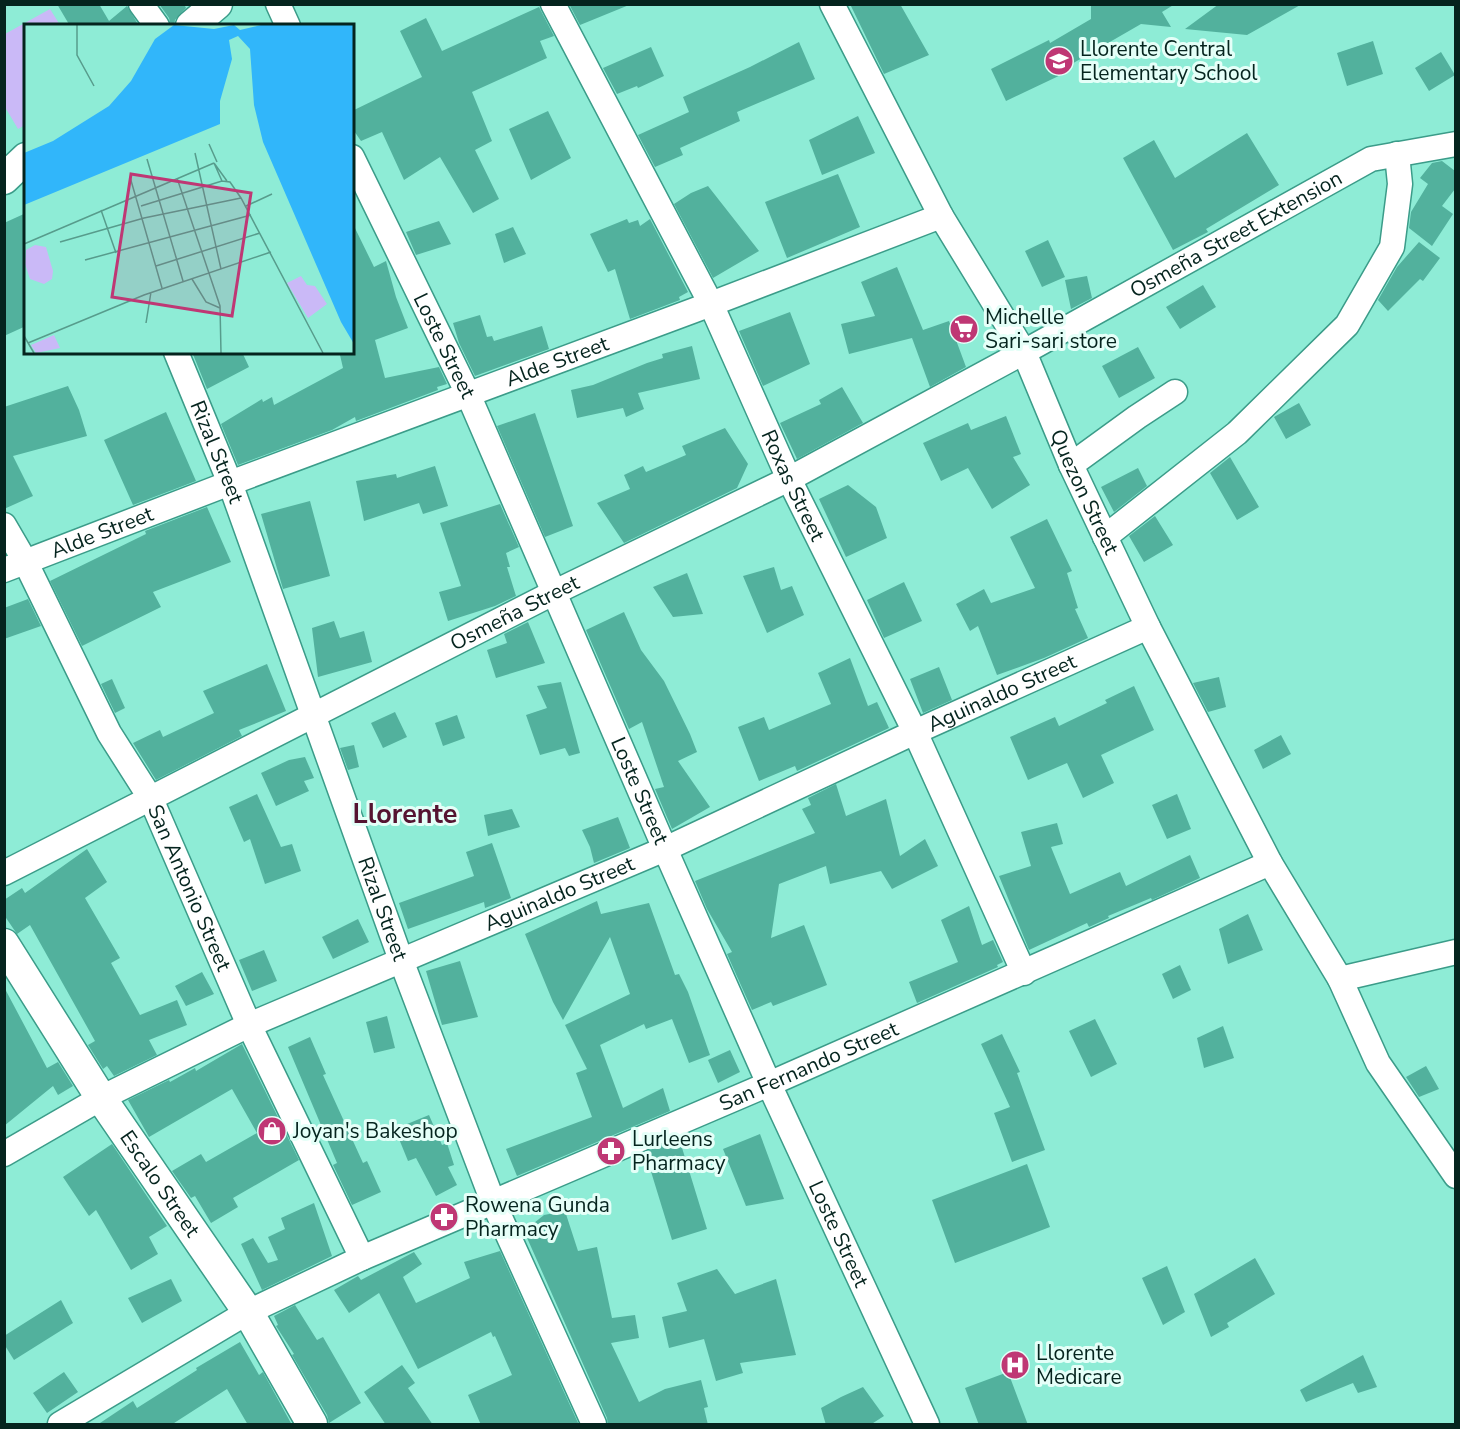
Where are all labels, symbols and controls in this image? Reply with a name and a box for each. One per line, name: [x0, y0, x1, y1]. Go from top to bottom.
inset map: [24, 24, 354, 354]
place label: Llorente Central Elementary School: [1080, 35, 1258, 87]
school or university icon: Llorente Central Elementary School: [1043, 45, 1075, 77]
street label: Osmeña Street Extension: [1125, 164, 1347, 304]
street label: Loste Street: [407, 288, 482, 404]
place label: Michelle Sari-sari store: [985, 303, 1117, 355]
supermarket icon: Michelle Sari-sari store: [948, 313, 980, 345]
street label: Alde Street: [502, 329, 613, 393]
street label: Rizal Street: [184, 396, 250, 508]
street label: Roxas Street: [755, 425, 832, 546]
street label: Quezon Street: [1044, 425, 1126, 560]
street label: Alde Street: [47, 500, 158, 565]
street label: Osmeña Street: [445, 568, 584, 657]
street label: Aguinaldo Street: [923, 647, 1081, 739]
street label: Loste Street: [604, 733, 675, 849]
district label: Llorente: [353, 796, 457, 833]
street label: San Antonio Street: [141, 800, 238, 976]
street label: Aguinaldo Street: [480, 849, 639, 938]
street label: Rizal Street: [351, 853, 414, 965]
street label: San Fernando Street: [715, 1014, 903, 1118]
shop icon: Joyan's Bakeshop: [256, 1115, 288, 1147]
place label: Joyan's Bakeshop: [292, 1117, 458, 1145]
street label: Escalo Street: [113, 1125, 207, 1243]
place label: Lurleens Pharmacy: [632, 1125, 726, 1177]
pharmacy icon: Lurleens Pharmacy: [595, 1135, 627, 1167]
street label: Loste Street: [802, 1176, 876, 1292]
place label: Rowena Gunda Pharmacy: [465, 1191, 610, 1243]
pharmacy icon: Rowena Gunda Pharmacy: [428, 1201, 460, 1233]
place label: Llorente Medicare: [1036, 1339, 1122, 1391]
hospital icon: Llorente Medicare: [999, 1349, 1031, 1381]

